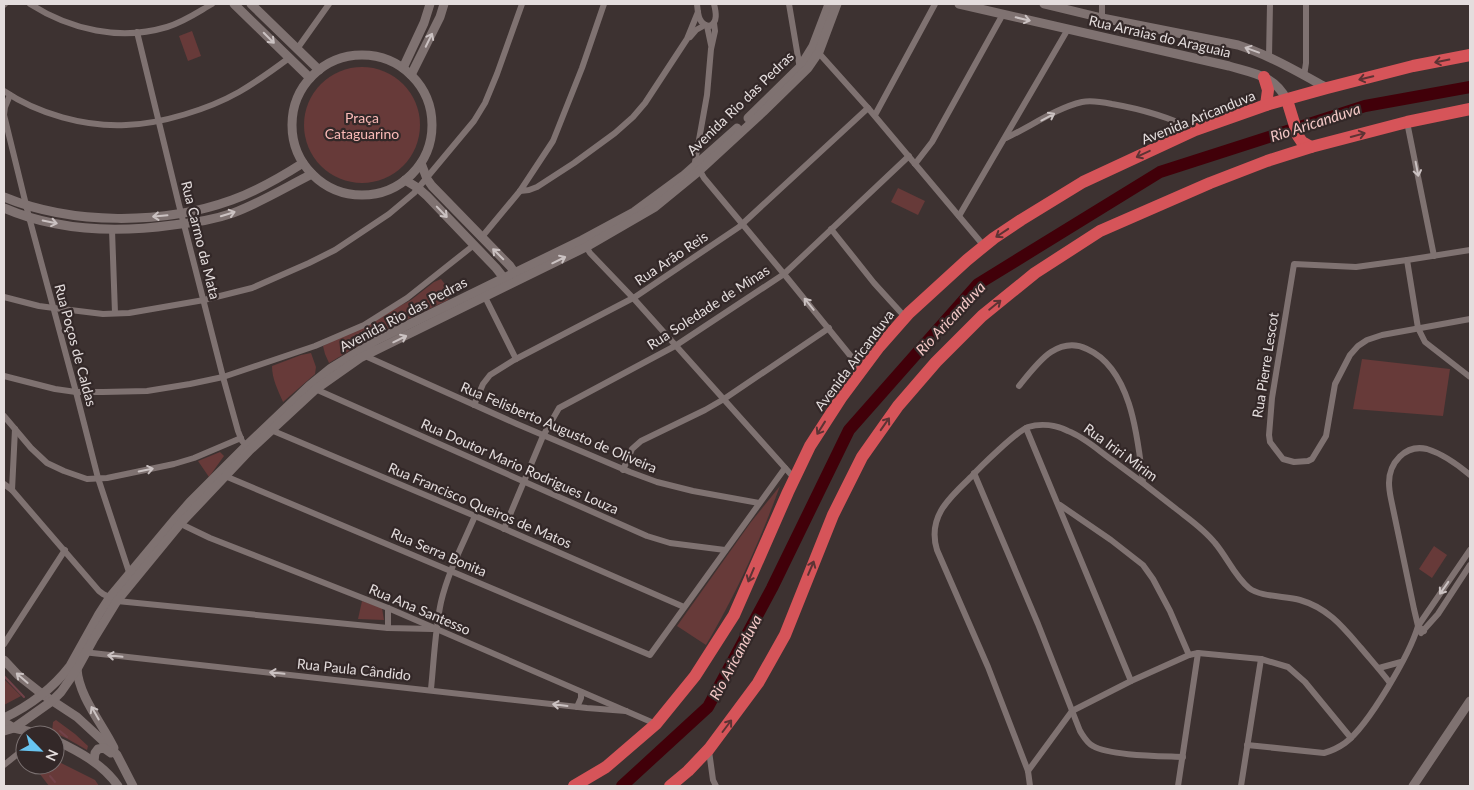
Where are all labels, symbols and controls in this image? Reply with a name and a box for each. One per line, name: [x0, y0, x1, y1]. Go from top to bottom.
street label: Rua Arraias do Araguaia: [1087, 11, 1233, 61]
one-way arrow: [1015, 15, 1031, 24]
one-way arrow: [263, 32, 275, 44]
one-way arrow: [425, 33, 435, 48]
one-way arrow: [1245, 45, 1261, 54]
street label: Avenida Rio das Pedras: [683, 48, 797, 158]
one-way arrow: [1434, 57, 1450, 66]
one-way arrow: [1359, 74, 1375, 83]
street label: Avenida Aricanduva: [1139, 86, 1258, 148]
water label: Rio Aricanduva: [1268, 99, 1363, 145]
park label: Praça Cataguarino: [325, 109, 399, 142]
one-way arrow: [1040, 112, 1055, 121]
one-way arrow: [1349, 129, 1365, 139]
one-way arrow: [1136, 150, 1151, 160]
one-way arrow: [1412, 161, 1422, 177]
street label: Rua Carmo da Mata: [178, 179, 224, 301]
one-way arrow: [436, 205, 448, 218]
one-way arrow: [220, 208, 236, 218]
one-way arrow: [153, 211, 169, 221]
one-way arrow: [42, 218, 58, 227]
street label: Rua Arão Reis: [631, 227, 711, 289]
one-way arrow: [995, 228, 1009, 238]
one-way arrow: [493, 249, 505, 261]
one-way arrow: [551, 255, 566, 265]
street label: Rua Soledade de Minas: [644, 261, 772, 353]
street label: Avenida Rio das Pedras: [336, 273, 470, 355]
water label: Rio Aricanduva: [911, 277, 989, 358]
street label: Rua Poços de Caldas: [51, 282, 101, 408]
one-way arrow: [804, 298, 815, 311]
one-way arrow: [988, 299, 1001, 310]
street label: Avenida Aricanduva: [811, 306, 897, 414]
street label: Rua Pierre Lescot: [1248, 311, 1282, 419]
one-way arrow: [392, 333, 407, 343]
street label: Rua Felisberto Augusto de Oliveira: [458, 378, 660, 476]
street label: Rua Doutor Mario Rodrigues Louza: [419, 415, 621, 517]
one-way arrow: [880, 417, 890, 431]
street label: Rua Iriri Mirim: [1081, 419, 1161, 485]
one-way arrow: [816, 421, 826, 435]
street label: Rua Francisco Queiros de Matos: [386, 459, 574, 551]
one-way arrow: [138, 465, 154, 475]
street label: Rua Serra Bonita: [389, 524, 490, 580]
one-way arrow: [807, 561, 817, 576]
one-way arrow: [746, 567, 756, 582]
street label: Rua Ana Santesso: [367, 580, 473, 638]
one-way arrow: [1439, 581, 1449, 595]
water label: Rio Aricanduva: [705, 611, 765, 703]
one-way arrow: [108, 651, 124, 661]
street label: Rua Paula Cândido: [296, 655, 412, 683]
one-way arrow: [269, 668, 285, 678]
one-way arrow: [15, 672, 28, 684]
one-way arrow: [552, 699, 568, 709]
one-way arrow: [89, 706, 99, 720]
one-way arrow: [722, 719, 732, 733]
north arrow: [15, 725, 65, 775]
text: N: [42, 747, 62, 764]

